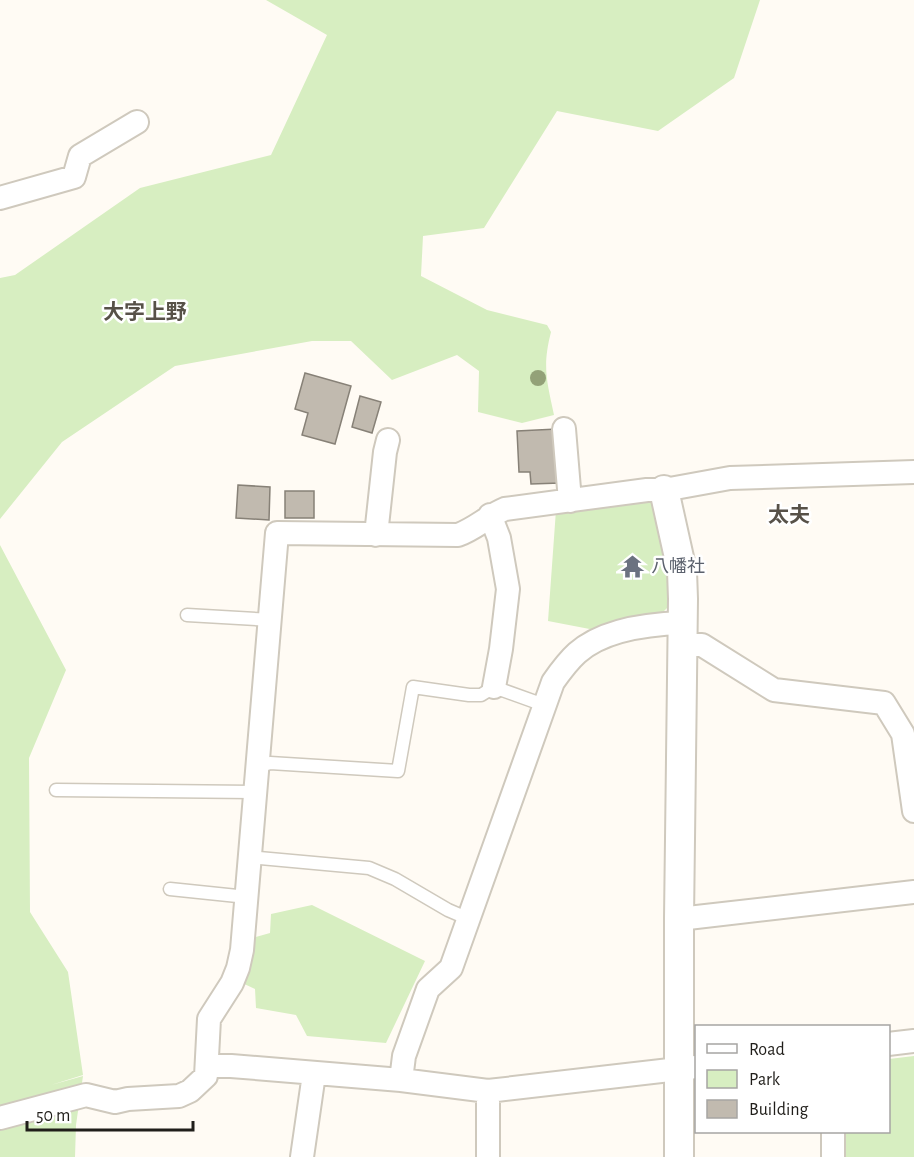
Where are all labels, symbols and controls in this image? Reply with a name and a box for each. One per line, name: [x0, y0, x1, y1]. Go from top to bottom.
district label: 大字上野: [103, 301, 187, 323]
district label: 太夫: [768, 504, 810, 526]
temple icon: 八幡社: [620, 554, 646, 580]
place label: 八幡社: [651, 557, 705, 576]
legend: [695, 1025, 890, 1133]
text: Road: [749, 1041, 785, 1059]
text: Park: [749, 1071, 781, 1089]
scale bar: [27, 1094, 194, 1132]
text: Building: [749, 1101, 809, 1119]
text: 50 m: [36, 1107, 70, 1125]

